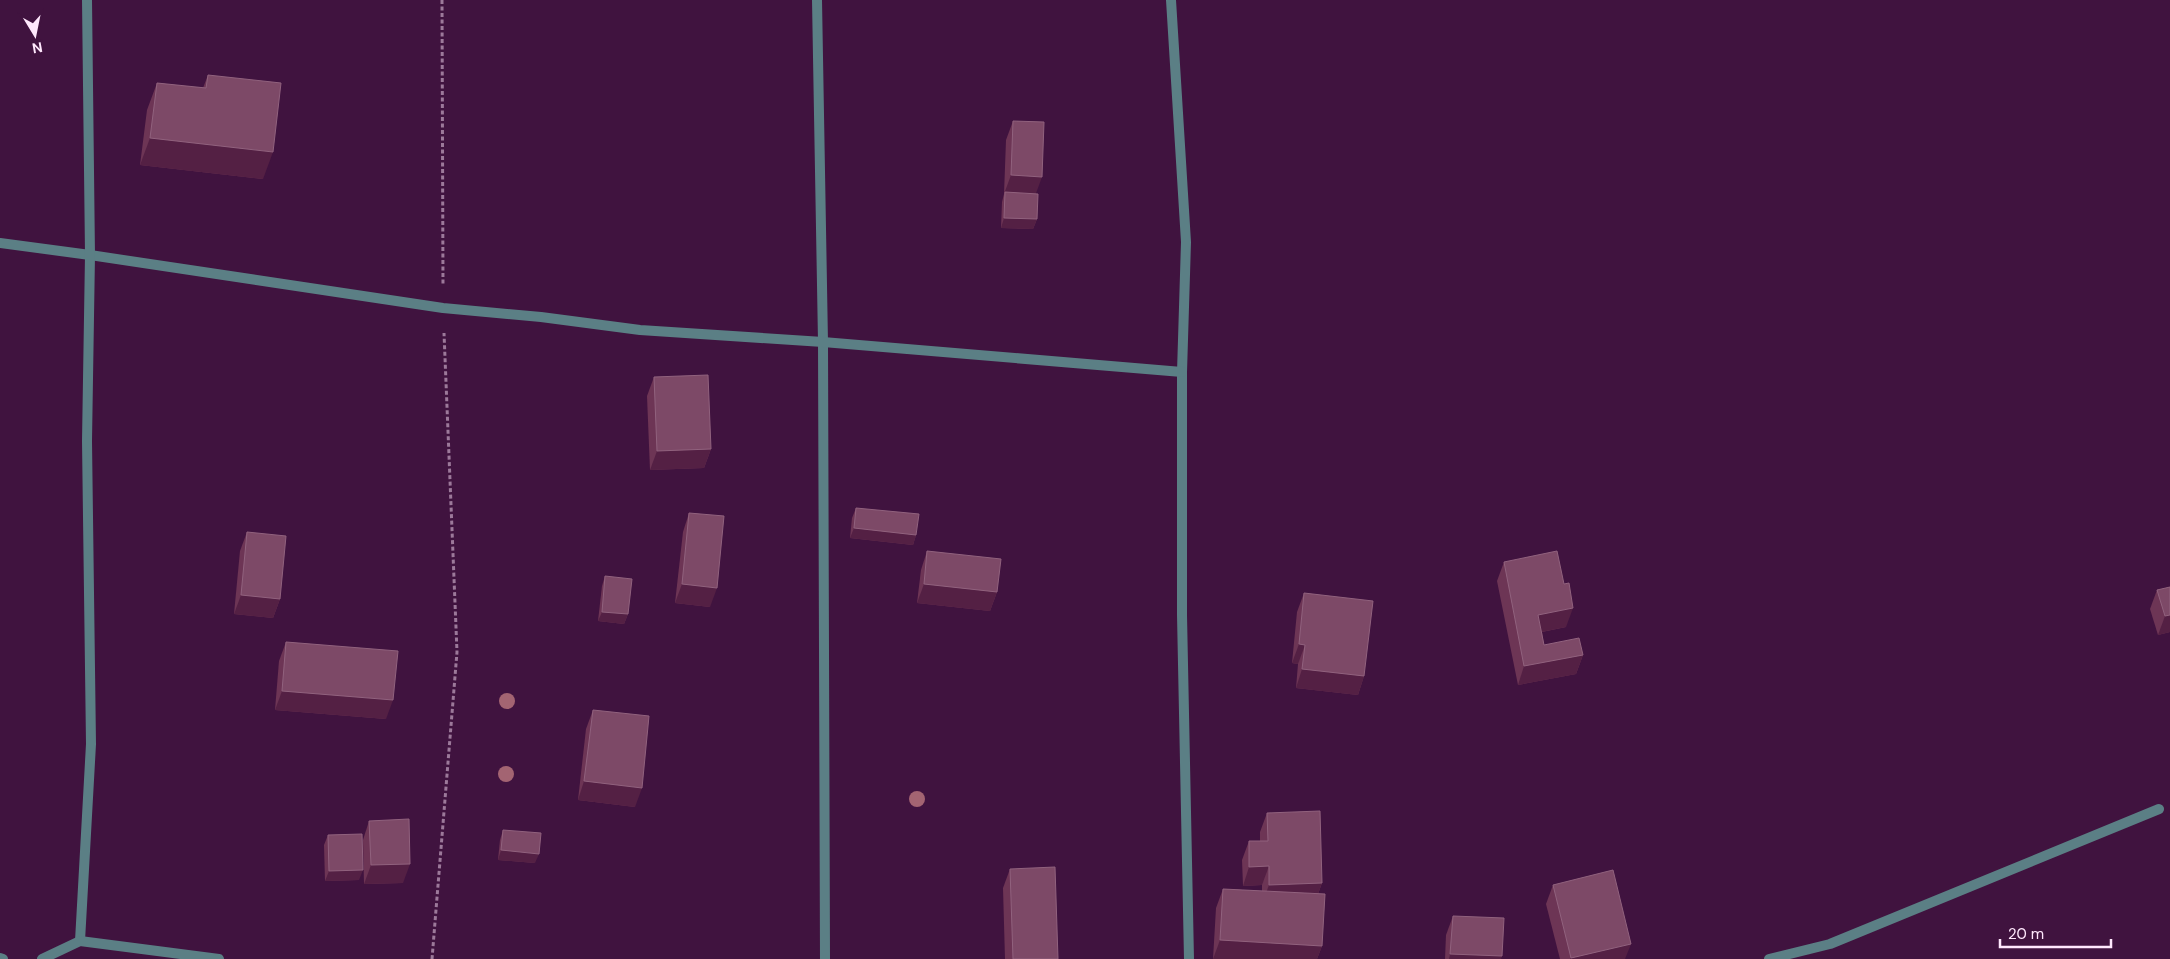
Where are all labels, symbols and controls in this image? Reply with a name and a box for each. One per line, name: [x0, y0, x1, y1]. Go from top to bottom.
north arrow: [10, 10, 60, 60]
text: N: [31, 38, 44, 58]
scale bar: [2000, 916, 2111, 948]
text: 20 m: [2008, 924, 2044, 944]

